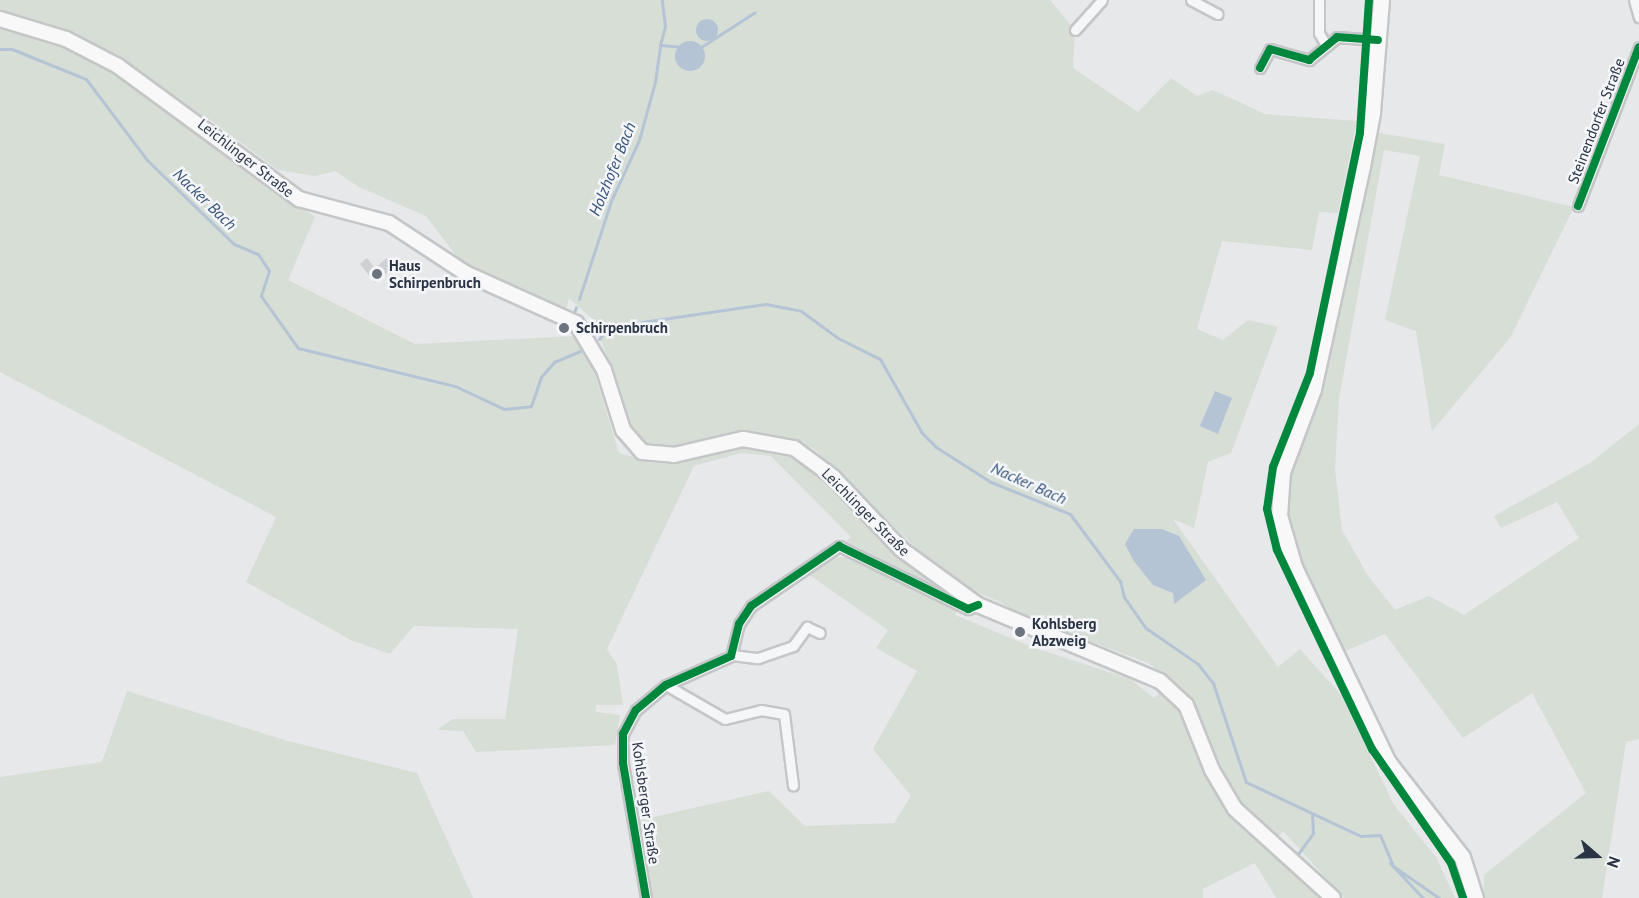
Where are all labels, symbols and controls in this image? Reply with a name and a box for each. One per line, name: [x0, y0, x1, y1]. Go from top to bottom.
street label: Steinendorfer Straße: [1564, 56, 1628, 186]
street label: Leichlinger Straße: [194, 115, 298, 201]
water label: Holzhofer Bach: [585, 119, 639, 219]
water label: Nacker Bach: [169, 164, 241, 234]
place label: Haus Schirpenbruch: [389, 256, 481, 291]
marker: Haus Schirpenbruch: [370, 267, 384, 281]
place label: Schirpenbruch: [576, 319, 668, 337]
marker: Schirpenbruch: [557, 321, 571, 335]
water label: Nacker Bach: [988, 458, 1070, 508]
street label: Leichlinger Straße: [818, 464, 914, 560]
place label: Kohlsberg Abzweig: [1032, 614, 1097, 649]
marker: Kohlsberg Abzweig: [1013, 625, 1027, 639]
street label: Kohlsberger Straße: [629, 741, 663, 865]
north arrow: [1567, 826, 1627, 886]
text: N: [1603, 854, 1625, 871]

